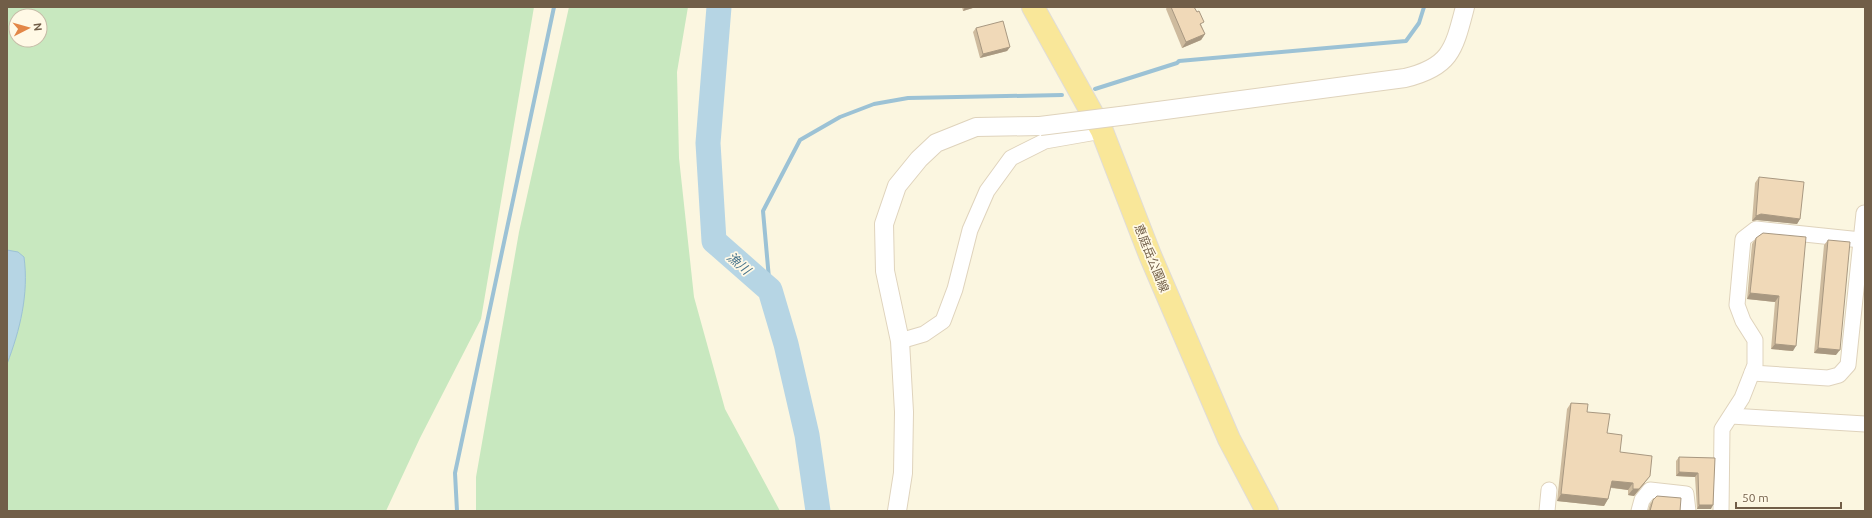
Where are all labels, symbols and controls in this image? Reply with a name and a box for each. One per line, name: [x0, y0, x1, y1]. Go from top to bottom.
north arrow: [8, 8, 48, 48]
text: N: [32, 22, 44, 32]
street label: 恵庭岳公園線: [1132, 222, 1172, 294]
water label: 漁川: [725, 249, 755, 278]
scale bar: [1736, 484, 1841, 510]
text: 50 m: [1742, 491, 1769, 504]

